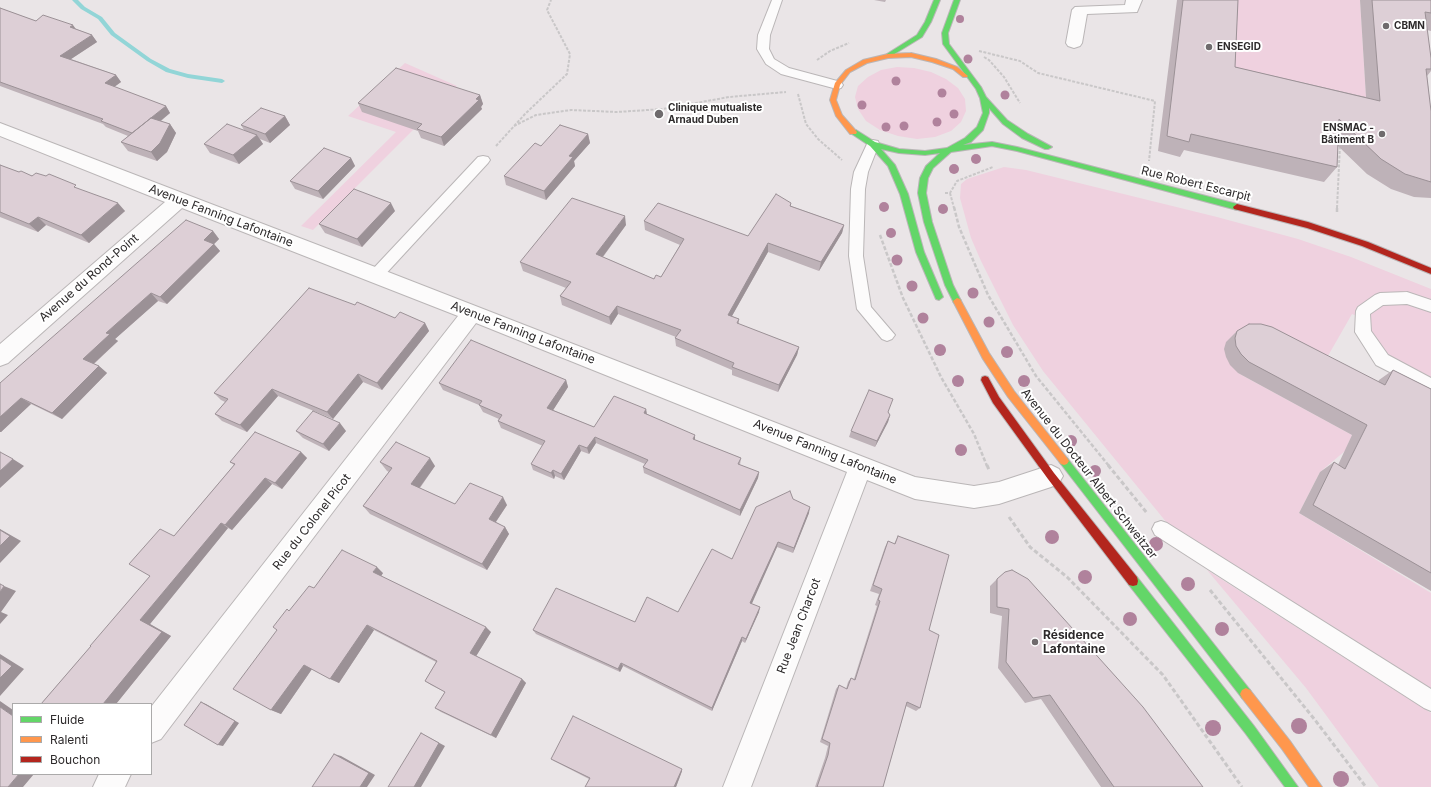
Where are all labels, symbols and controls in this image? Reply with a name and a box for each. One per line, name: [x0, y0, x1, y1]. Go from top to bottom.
place label: CBMN: [1394, 20, 1425, 32]
marker: CBMN: [1381, 21, 1391, 31]
place label: ENSEGID: [1217, 41, 1261, 53]
marker: ENSEGID: [1204, 42, 1214, 52]
place label: Clinique mutualiste Arnaud Duben: [668, 102, 762, 126]
marker: Clinique mutualiste Arnaud Duben: [653, 108, 665, 120]
place label: ENSMAC - Bâtiment B: [1321, 122, 1374, 146]
marker: ENSMAC - Bâtiment B: [1377, 129, 1387, 139]
street label: Rue Robert Escarpit: [1140, 163, 1252, 205]
street label: Avenue Fanning Lafontaine: [147, 182, 295, 250]
street label: Avenue du Rond-Point: [36, 231, 142, 325]
street label: Avenue Fanning Lafontaine: [449, 299, 597, 367]
street label: Avenue du Docteur Albert Schweitzer: [1018, 386, 1160, 562]
street label: Avenue Fanning Lafontaine: [751, 417, 899, 487]
street label: Rue du Colonel Picot: [270, 471, 354, 573]
street label: Rue Jean Charcot: [774, 576, 824, 676]
place label: Résidence Lafontaine: [1043, 628, 1105, 656]
marker: Résidence Lafontaine: [1030, 637, 1040, 647]
legend: [12, 703, 152, 775]
text: Fluide: [50, 712, 84, 727]
text: Ralenti: [50, 732, 88, 747]
text: Bouchon: [50, 752, 100, 767]

